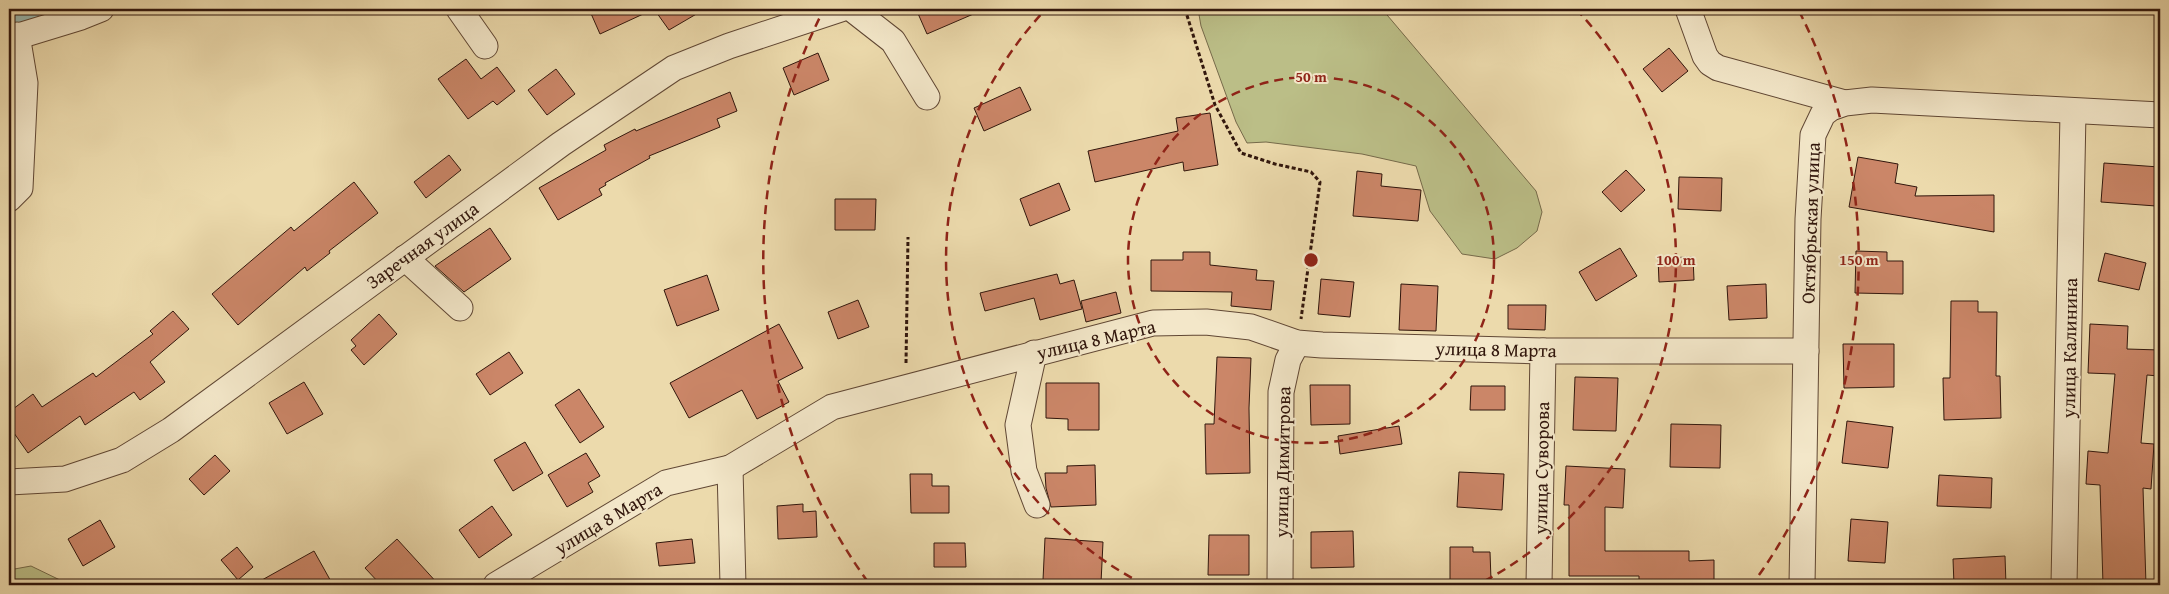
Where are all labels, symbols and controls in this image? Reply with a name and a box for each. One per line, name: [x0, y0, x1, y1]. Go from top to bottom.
text: 50 m: [1295, 66, 1327, 87]
street label: Октябрьская улица: [1793, 142, 1827, 304]
street label: Заречная улица: [360, 194, 484, 296]
text: 100 m: [1656, 249, 1696, 270]
text: 150 m: [1839, 249, 1879, 270]
centre of rings: [1302, 251, 1320, 269]
street label: улица Калинина: [2054, 278, 2084, 419]
street label: улица 8 Марта: [1033, 312, 1158, 367]
street label: улица 8 Марта: [1434, 334, 1557, 364]
street label: улица Димитрова: [1267, 386, 1297, 539]
street label: улица Суворова: [1526, 401, 1556, 536]
street label: улица 8 Марта: [548, 475, 667, 562]

